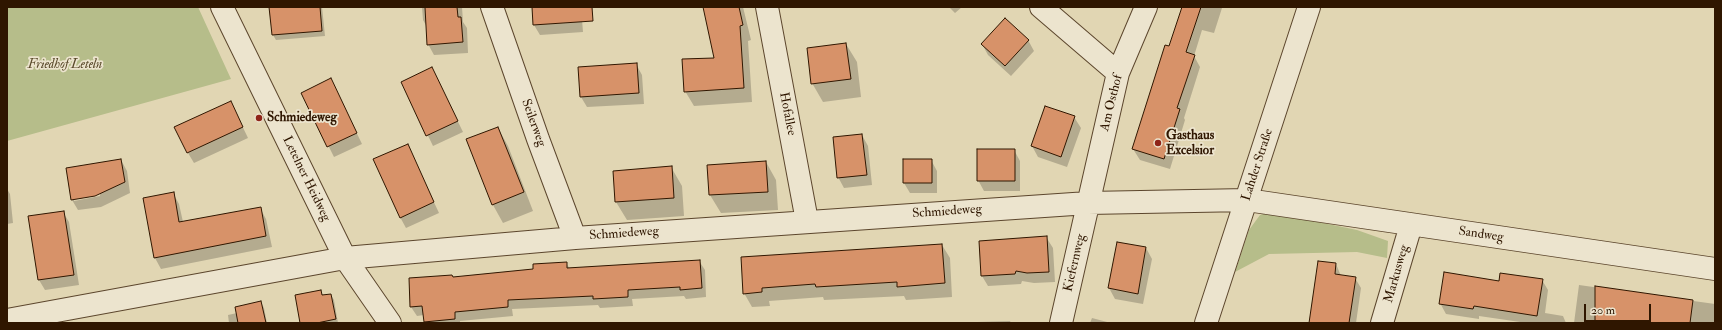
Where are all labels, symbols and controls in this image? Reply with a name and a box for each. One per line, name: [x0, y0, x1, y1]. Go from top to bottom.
park label: Friedhof Leteln: [28, 57, 102, 73]
street label: Am Osthof: [1097, 73, 1127, 133]
street label: Hofallee: [775, 91, 799, 137]
street label: Seilerweg: [517, 97, 549, 149]
place label: Schmiedeweg: [267, 110, 337, 126]
marker: Schmiedeweg: [254, 113, 264, 123]
street label: Lahder Straße: [1239, 127, 1277, 203]
place label: Gasthaus Excelsior: [1166, 128, 1214, 159]
street label: Letelner Heidweg: [279, 134, 333, 224]
marker: Gasthaus Excelsior: [1153, 138, 1163, 148]
street label: Schmiedeweg: [912, 202, 982, 222]
street label: Schmiedeweg: [589, 224, 659, 244]
street label: Sandweg: [1457, 224, 1505, 246]
street label: Kiefernweg: [1061, 233, 1089, 293]
street label: Markusweg: [1381, 243, 1413, 305]
scale bar: [1586, 296, 1653, 322]
text: 20 m: [1591, 303, 1615, 318]

